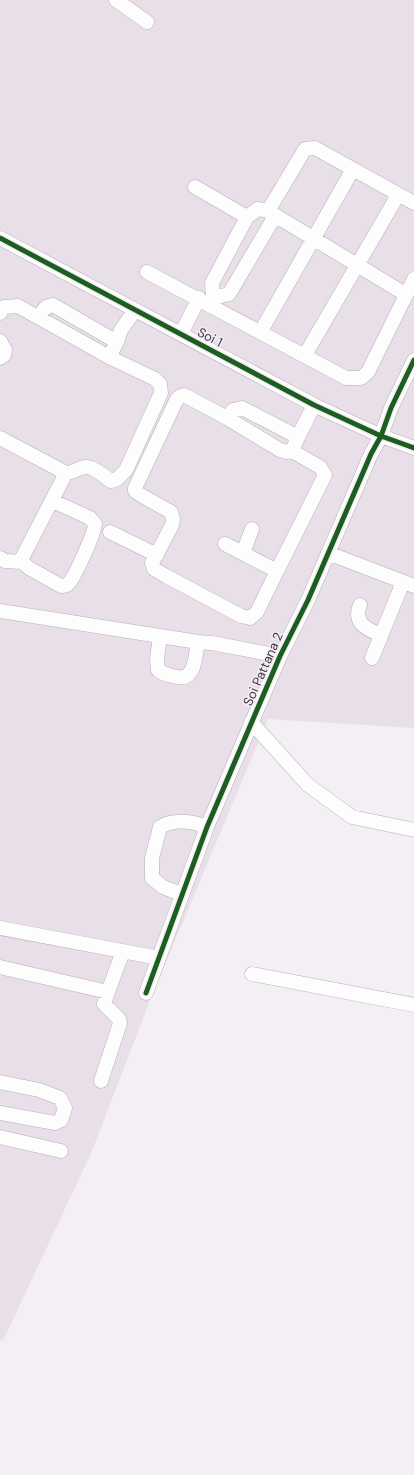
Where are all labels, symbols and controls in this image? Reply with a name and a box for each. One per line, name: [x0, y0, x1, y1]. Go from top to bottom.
street label: Soi 1: [195, 323, 225, 351]
street label: Soi Pattana 2: [239, 630, 287, 708]

